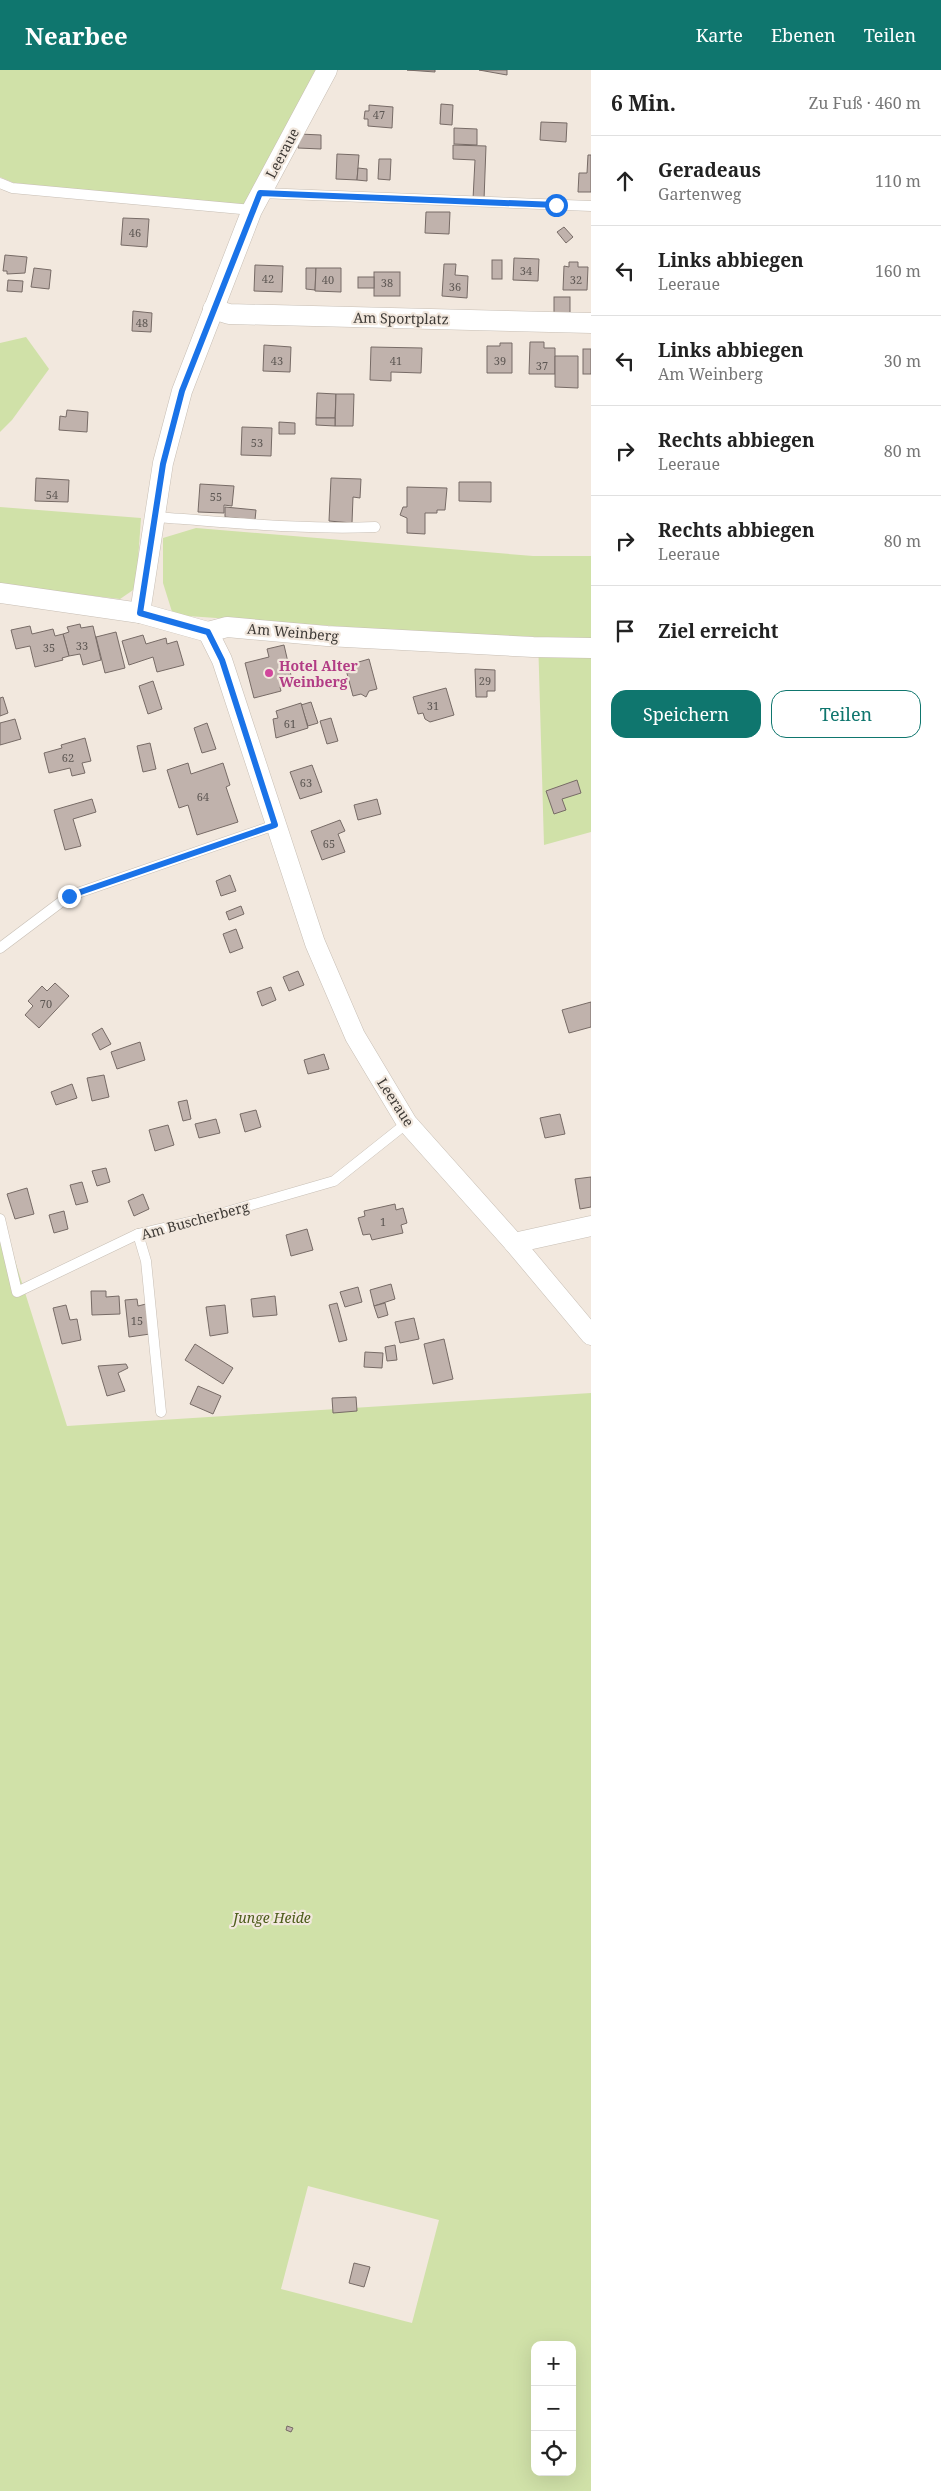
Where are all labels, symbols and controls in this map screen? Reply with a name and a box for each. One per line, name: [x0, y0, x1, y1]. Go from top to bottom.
text: Nearbee: [25, 19, 128, 52]
text: Karte: [696, 23, 743, 47]
text: Ebenen: [771, 23, 836, 47]
text: Teilen: [864, 23, 916, 47]
text: 6 Min.: [611, 89, 676, 117]
text: Zu Fuß · 460 m: [809, 92, 921, 114]
house number: 47: [373, 107, 385, 122]
street label: Leeraue: [261, 125, 303, 181]
text: Geradeaus: [658, 157, 761, 183]
icon: ahead: [611, 167, 639, 195]
text: 110 m: [875, 170, 921, 192]
text: Gartenweg: [658, 183, 741, 205]
route start: [545, 194, 568, 217]
house number: 46: [129, 225, 141, 240]
text: Links abbiegen: [658, 247, 804, 273]
icon: left: [611, 257, 639, 285]
text: 160 m: [875, 260, 921, 282]
house number: 34: [520, 263, 532, 278]
house number: 42: [262, 271, 274, 286]
house number: 40: [322, 272, 334, 287]
house number: 32: [570, 272, 582, 287]
text: Leeraue: [658, 273, 720, 295]
house number: 38: [381, 275, 393, 290]
house number: 36: [449, 279, 461, 294]
street label: Am Sportplatz: [353, 308, 449, 328]
house number: 48: [136, 315, 148, 330]
text: Links abbiegen: [658, 337, 804, 363]
icon: left: [611, 347, 639, 375]
text: 30 m: [884, 350, 921, 372]
house number: 43: [271, 353, 283, 368]
house number: 41: [390, 353, 402, 368]
house number: 39: [494, 353, 506, 368]
house number: 37: [536, 358, 548, 373]
text: Am Weinberg: [658, 363, 763, 385]
text: Rechts abbiegen: [658, 427, 815, 453]
house number: 53: [251, 435, 263, 450]
icon: right: [611, 437, 639, 465]
text: 80 m: [884, 440, 921, 462]
text: Leeraue: [658, 453, 720, 475]
house number: 54: [46, 487, 58, 502]
house number: 55: [210, 489, 222, 504]
text: Rechts abbiegen: [658, 517, 815, 543]
icon: right: [611, 527, 639, 555]
text: 80 m: [884, 530, 921, 552]
text: Leeraue: [658, 543, 720, 565]
icon: arrive: [611, 617, 639, 645]
text: Ziel erreicht: [658, 618, 779, 644]
street label: Am Weinberg: [246, 619, 340, 646]
house number: 33: [76, 638, 88, 653]
house number: 35: [43, 640, 55, 655]
place label: Hotel Alter Weinberg: [279, 656, 358, 691]
marker: Hotel Alter Weinberg: [263, 667, 275, 679]
house number: 29: [479, 673, 491, 688]
button: Speichern: [611, 690, 761, 738]
button: Teilen: [771, 690, 921, 738]
house number: 31: [427, 698, 439, 713]
house number: 61: [284, 716, 296, 731]
house number: 62: [62, 750, 74, 765]
house number: 63: [300, 775, 312, 790]
house number: 64: [197, 789, 209, 804]
house number: 65: [323, 836, 335, 851]
route end: [58, 885, 81, 908]
house number: 70: [40, 996, 52, 1011]
street label: Leeraue: [373, 1074, 419, 1130]
street label: Am Buscherberg: [139, 1196, 252, 1244]
house number: 1: [380, 1214, 386, 1229]
house number: 15: [131, 1313, 143, 1328]
park label: Junge Heide: [230, 1908, 311, 1927]
map controls: [531, 2341, 576, 2476]
button: +: [531, 2341, 576, 2386]
button: −: [531, 2386, 576, 2431]
button: locate: [531, 2431, 576, 2476]

